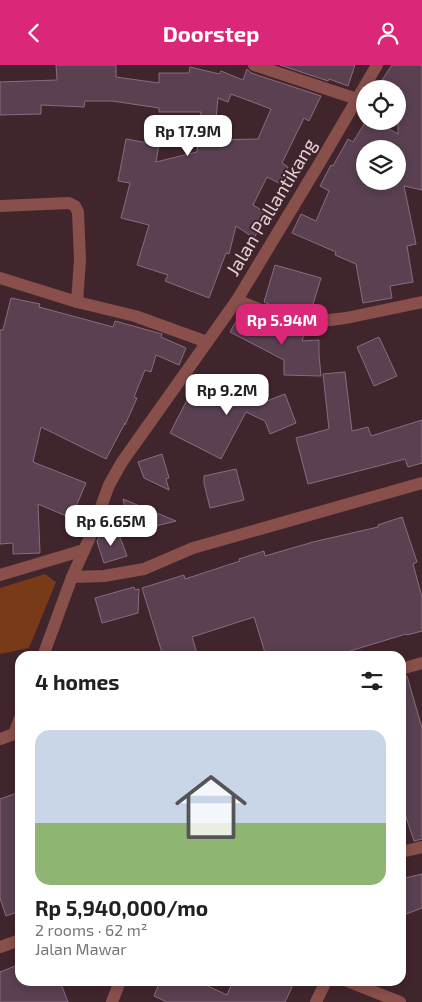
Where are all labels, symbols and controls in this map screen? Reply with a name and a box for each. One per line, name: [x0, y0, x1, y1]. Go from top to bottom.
icon: back: [20, 19, 48, 47]
icon: person: [374, 19, 402, 47]
text: Doorstep: [163, 20, 259, 46]
map controls: [356, 80, 406, 190]
button: locate: [356, 80, 406, 130]
pin: Rp 17.9M: [136, 114, 240, 157]
text: Rp 17.9M: [155, 121, 221, 140]
street label: Jalan Pallantikang: [220, 134, 321, 280]
button: layers: [356, 140, 406, 190]
pin: Rp 5.94M: [230, 303, 334, 346]
text: Rp 5.94M: [247, 310, 317, 329]
pin: Rp 9.2M: [181, 373, 273, 416]
text: Rp 9.2M: [197, 380, 257, 399]
pin: Rp 6.65M: [59, 505, 163, 547]
text: Rp 6.65M: [76, 511, 146, 530]
icon: filters: [358, 667, 386, 695]
text: 4 homes: [35, 669, 119, 694]
icon: home: [166, 762, 256, 852]
text: Rp 5,940,000/mo: [35, 895, 208, 920]
text: 2 rooms · 62 m²: [35, 920, 147, 939]
text: Jalan Mawar: [35, 939, 127, 958]

